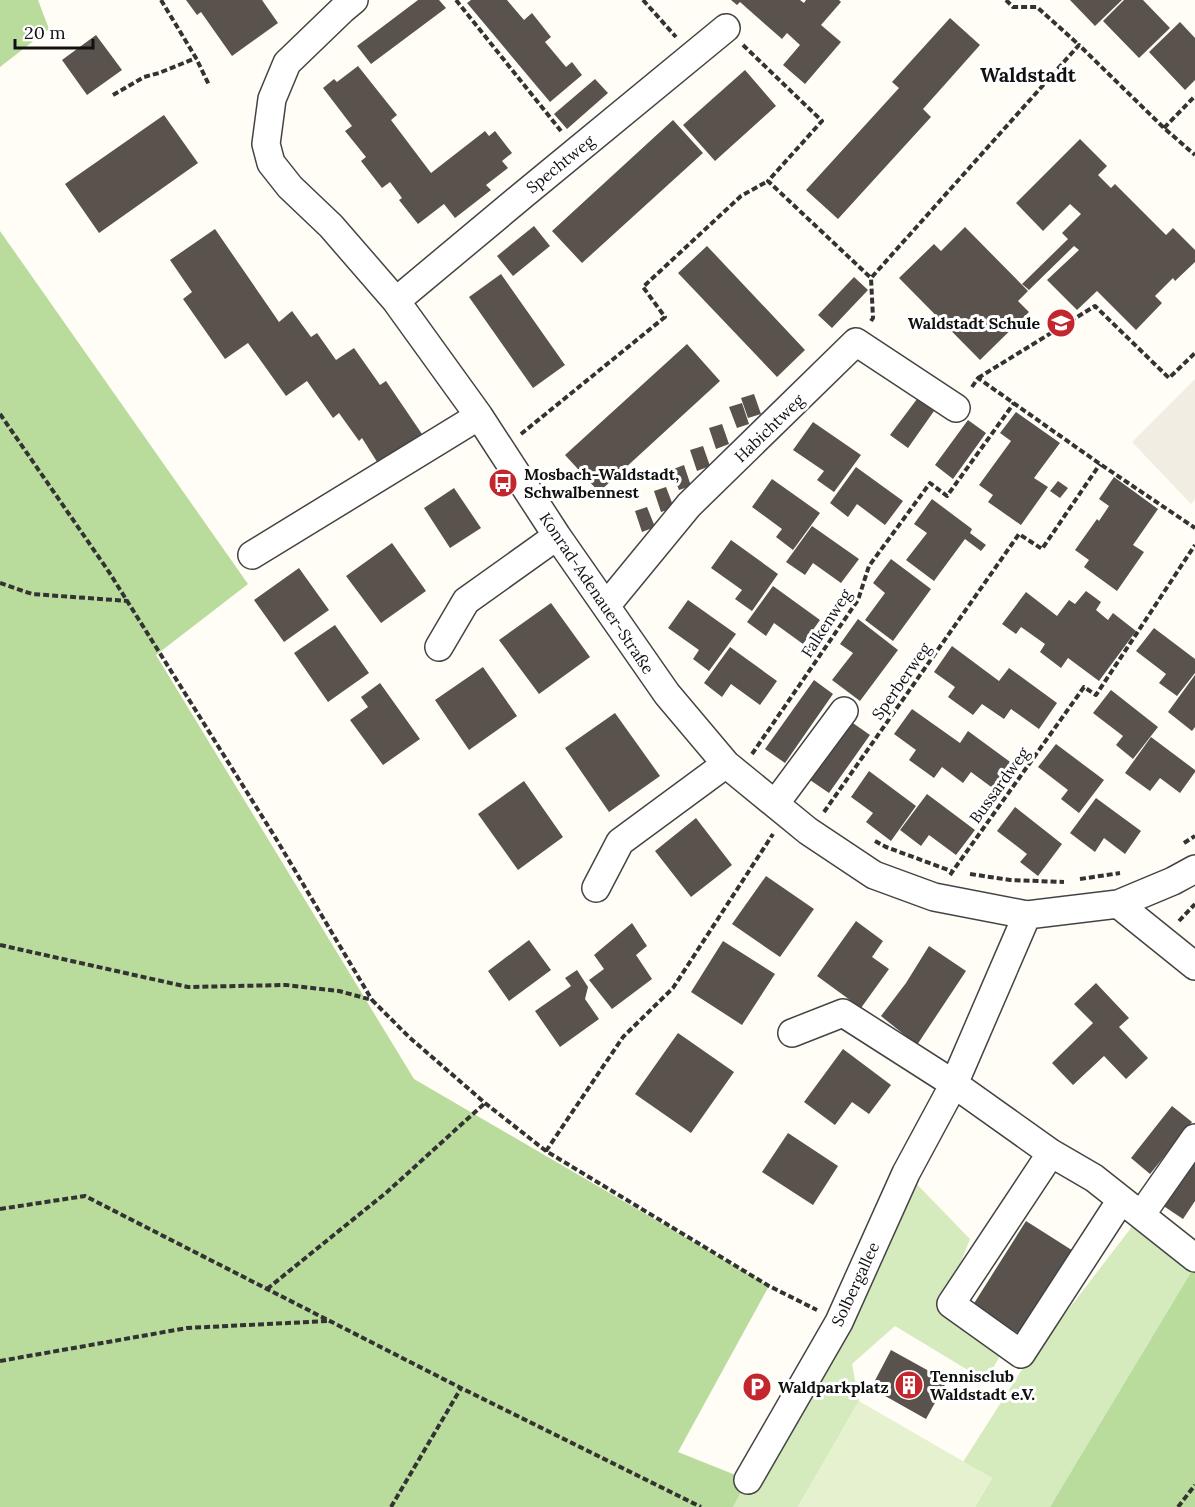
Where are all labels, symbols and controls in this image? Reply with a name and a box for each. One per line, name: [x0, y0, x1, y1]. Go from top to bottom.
scale bar: [15, 12, 93, 50]
text: 20 m: [24, 21, 66, 44]
district label: Waldstadt: [980, 62, 1077, 87]
street label: Spechtweg: [522, 130, 599, 197]
school or university icon: Waldstadt Schule: [1045, 307, 1077, 339]
place label: Waldstadt Schule: [908, 313, 1040, 333]
street label: Habichtweg: [730, 389, 809, 466]
place label: Mosbach-Waldstadt, Schwalbennest: [524, 464, 679, 502]
bus stop icon: Mosbach-Waldstadt, Schwalbennest: [487, 467, 519, 499]
street label: Konrad-Adenauer-Straße: [535, 508, 659, 678]
street label: Falkenweg: [797, 584, 856, 661]
street label: Sperberweg: [867, 638, 935, 723]
street label: Bussardweg: [965, 742, 1034, 827]
street label: Solbergallee: [827, 1238, 883, 1329]
place label: Tennisclub Waldstadt e.V.: [930, 1366, 1035, 1404]
building icon: Tennisclub Waldstadt e.V.: [893, 1369, 925, 1401]
parking icon: Waldparkplatz: [741, 1371, 773, 1403]
place label: Waldparkplatz: [778, 1377, 889, 1397]

